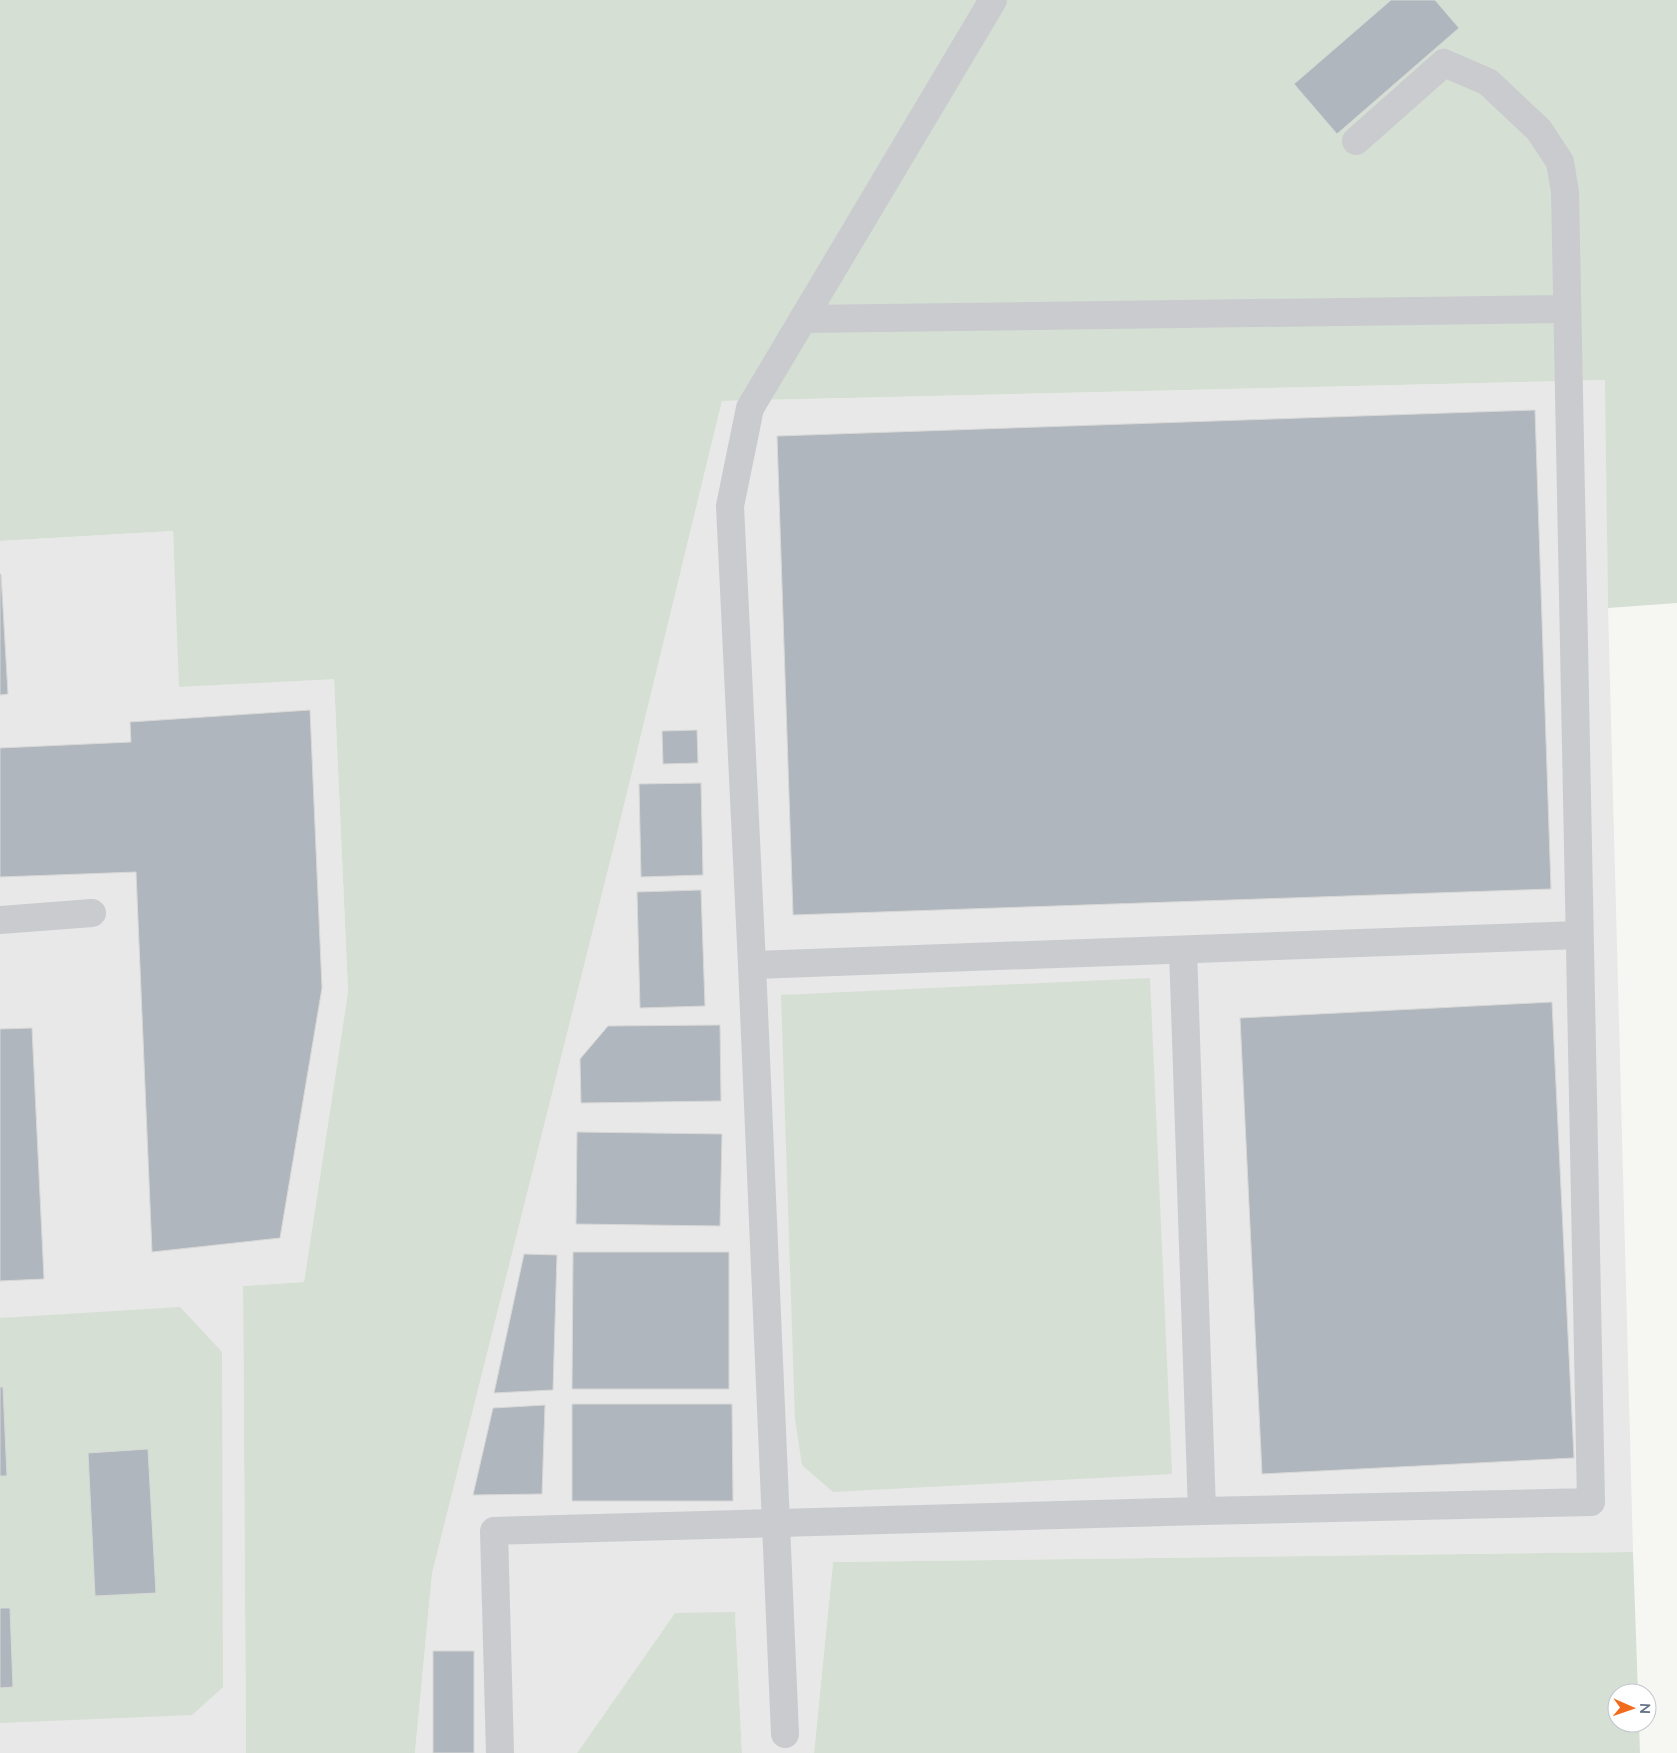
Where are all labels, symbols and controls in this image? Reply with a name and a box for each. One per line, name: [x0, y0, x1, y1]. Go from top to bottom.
north arrow: [1607, 1683, 1657, 1733]
text: N: [1637, 1703, 1654, 1714]

